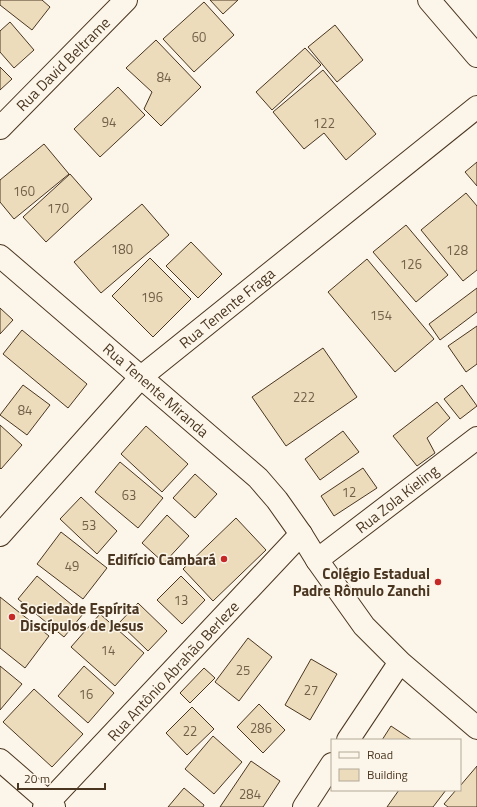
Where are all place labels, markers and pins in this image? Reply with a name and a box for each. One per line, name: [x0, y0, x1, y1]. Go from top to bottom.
place label: Edifício Cambará: [107, 548, 216, 571]
marker: Edifício Cambará: [219, 554, 229, 564]
place label: Colégio Estadual Padre Rômulo Zanchi: [293, 562, 430, 602]
marker: Colégio Estadual Padre Rômulo Zanchi: [433, 577, 443, 587]
place label: Sociedade Espírita Discípulos de Jesus: [20, 597, 144, 637]
marker: Sociedade Espírita Discípulos de Jesus: [7, 612, 17, 622]

